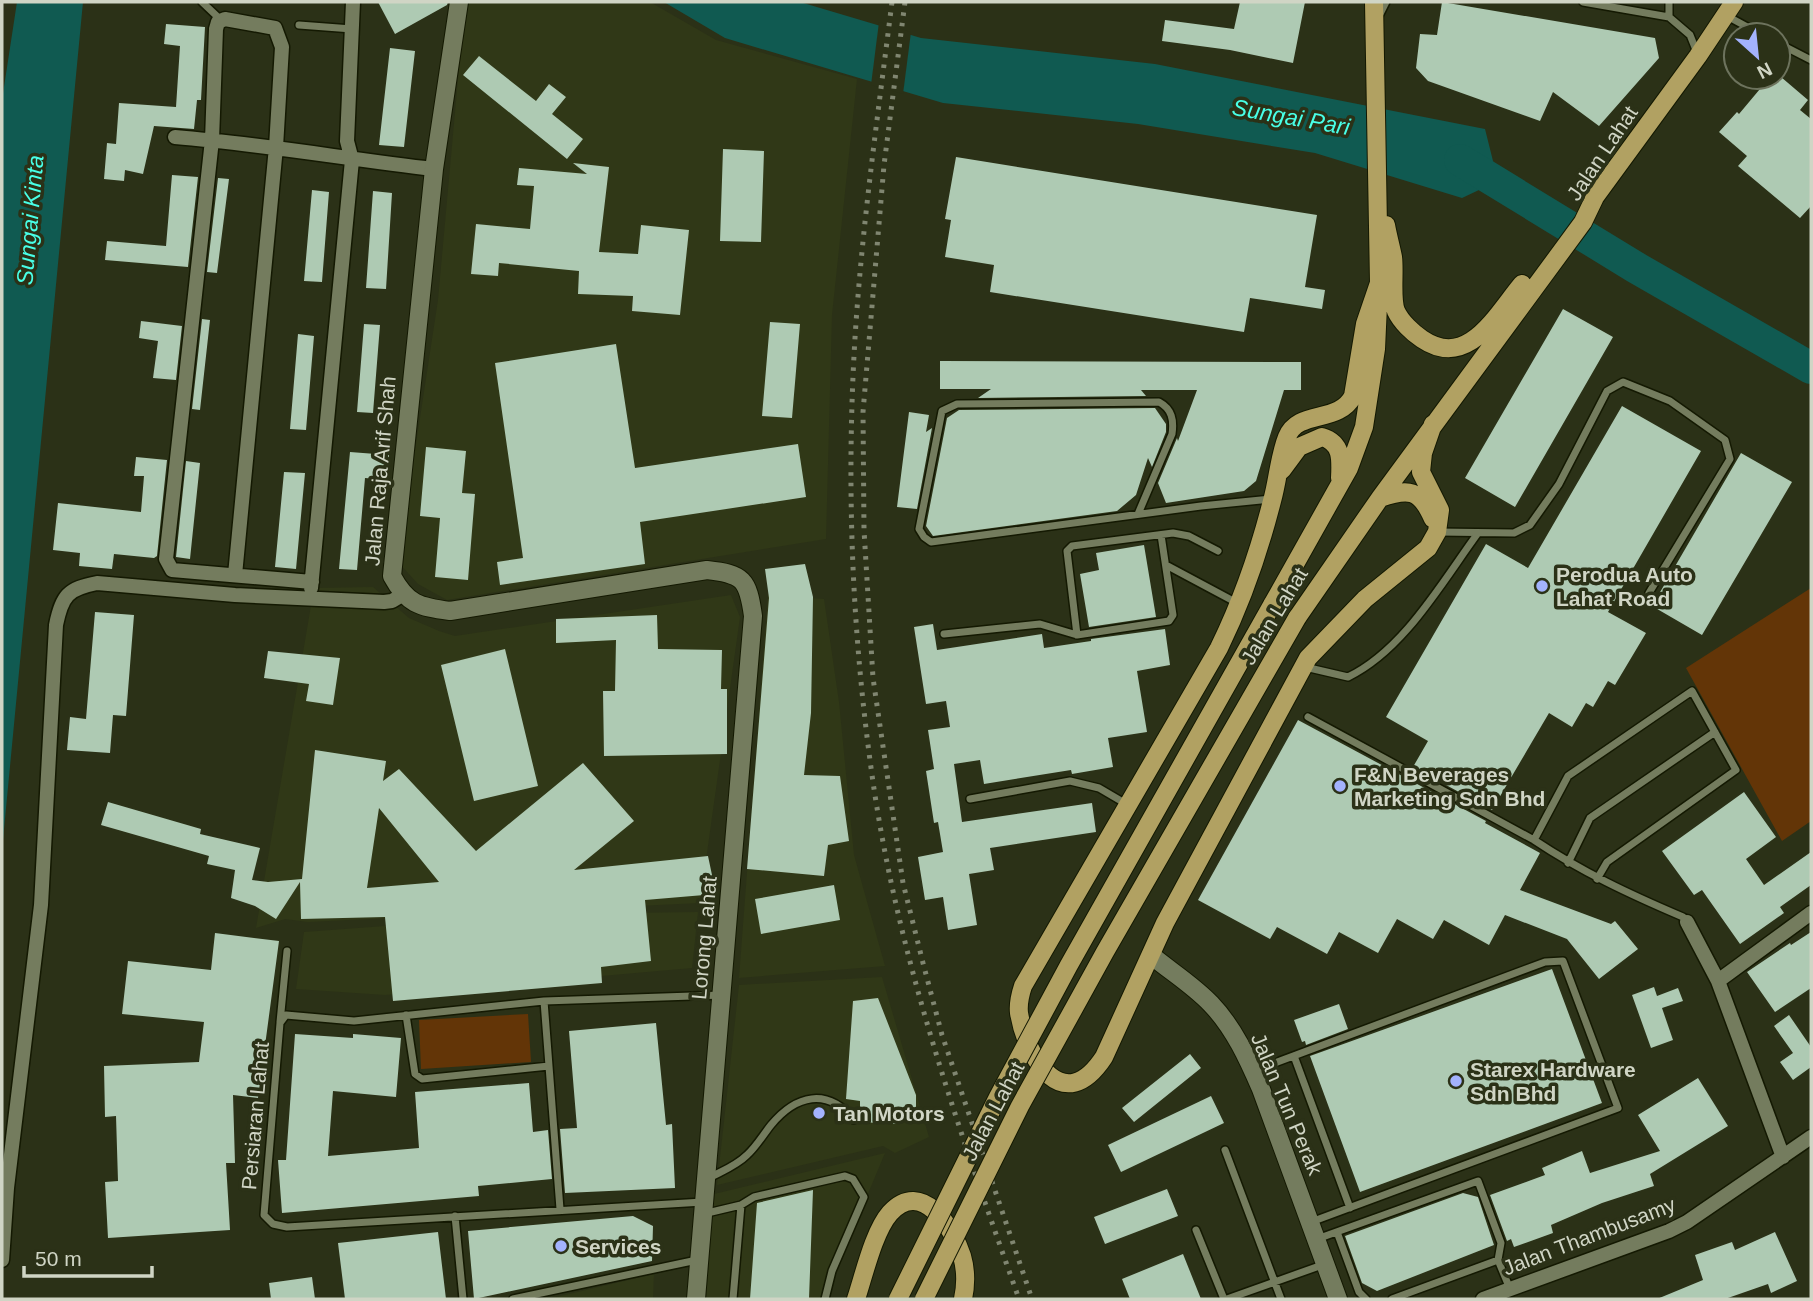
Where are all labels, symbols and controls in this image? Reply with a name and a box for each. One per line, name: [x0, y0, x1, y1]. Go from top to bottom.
north arrow: [1722, 21, 1792, 91]
text: N: [1754, 58, 1775, 83]
water label: Sungai Pari: [1230, 94, 1353, 140]
street label: Jalan Lahat: [1562, 101, 1642, 204]
water label: Sungai Kinta: [11, 154, 49, 286]
street label: Jalan Raja Arif Shah: [360, 375, 400, 567]
street label: Jalan Lahat: [1236, 563, 1312, 668]
place label: Perodua Auto Lahat Road: [1556, 563, 1693, 610]
marker: Perodua Auto Lahat Road: [1534, 578, 1550, 594]
place label: F&N Beverages Marketing Sdn Bhd: [1354, 763, 1545, 810]
marker: F&N Beverages Marketing Sdn Bhd: [1332, 778, 1348, 794]
street label: Lorong Lahat: [687, 875, 721, 1001]
street label: Jalan Tun Perak: [1247, 1030, 1327, 1179]
street label: Persiaran Lahat: [237, 1041, 273, 1191]
street label: Jalan Lahat: [957, 1058, 1029, 1164]
place label: Starex Hardware Sdn Bhd: [1470, 1058, 1636, 1105]
marker: Starex Hardware Sdn Bhd: [1448, 1073, 1464, 1089]
place label: Tan Motors: [833, 1102, 945, 1125]
marker: Tan Motors: [811, 1105, 827, 1121]
street label: Jalan Thambusamy: [1500, 1192, 1679, 1280]
scale bar: [24, 1234, 152, 1278]
place label: Services: [575, 1235, 661, 1258]
marker: Services: [553, 1238, 569, 1254]
text: 50 m: [35, 1247, 82, 1270]

